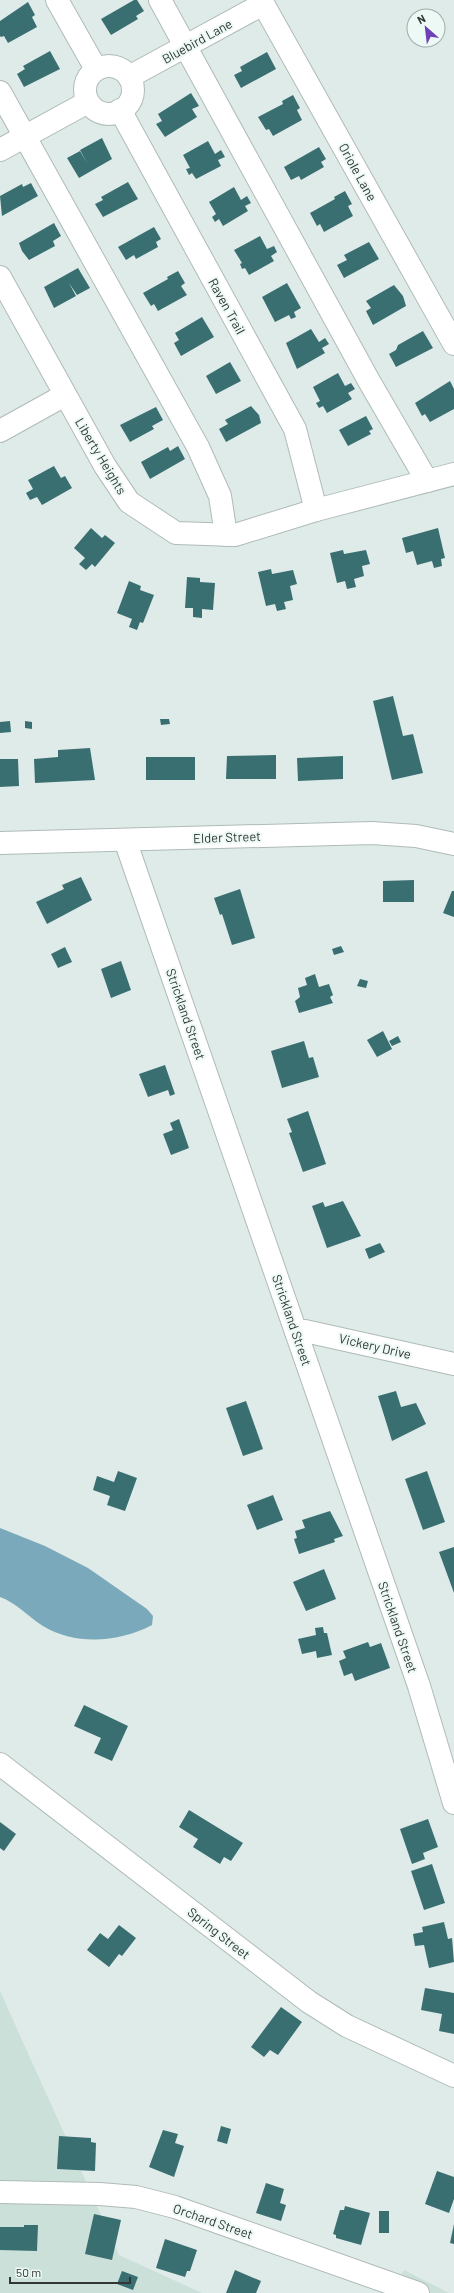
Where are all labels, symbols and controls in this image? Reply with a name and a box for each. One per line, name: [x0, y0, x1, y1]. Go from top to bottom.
north arrow: [406, 8, 446, 48]
text: N: [415, 11, 427, 26]
street label: Bluebird Lane: [159, 15, 235, 67]
street label: Oriole Lane: [336, 140, 380, 204]
street label: Raven Trail: [205, 275, 249, 337]
street label: Liberty Heights: [72, 415, 130, 497]
street label: Elder Street: [193, 828, 261, 846]
street label: Strickland Street: [163, 966, 209, 1062]
street label: Strickland Street: [269, 1272, 315, 1368]
street label: Vickery Drive: [337, 1330, 413, 1362]
street label: Strickland Street: [375, 1579, 421, 1675]
street label: Spring Street: [185, 1904, 253, 1962]
street label: Orchard Street: [171, 2200, 255, 2242]
scale bar: [10, 2259, 130, 2285]
text: 50 m: [16, 2265, 41, 2279]

